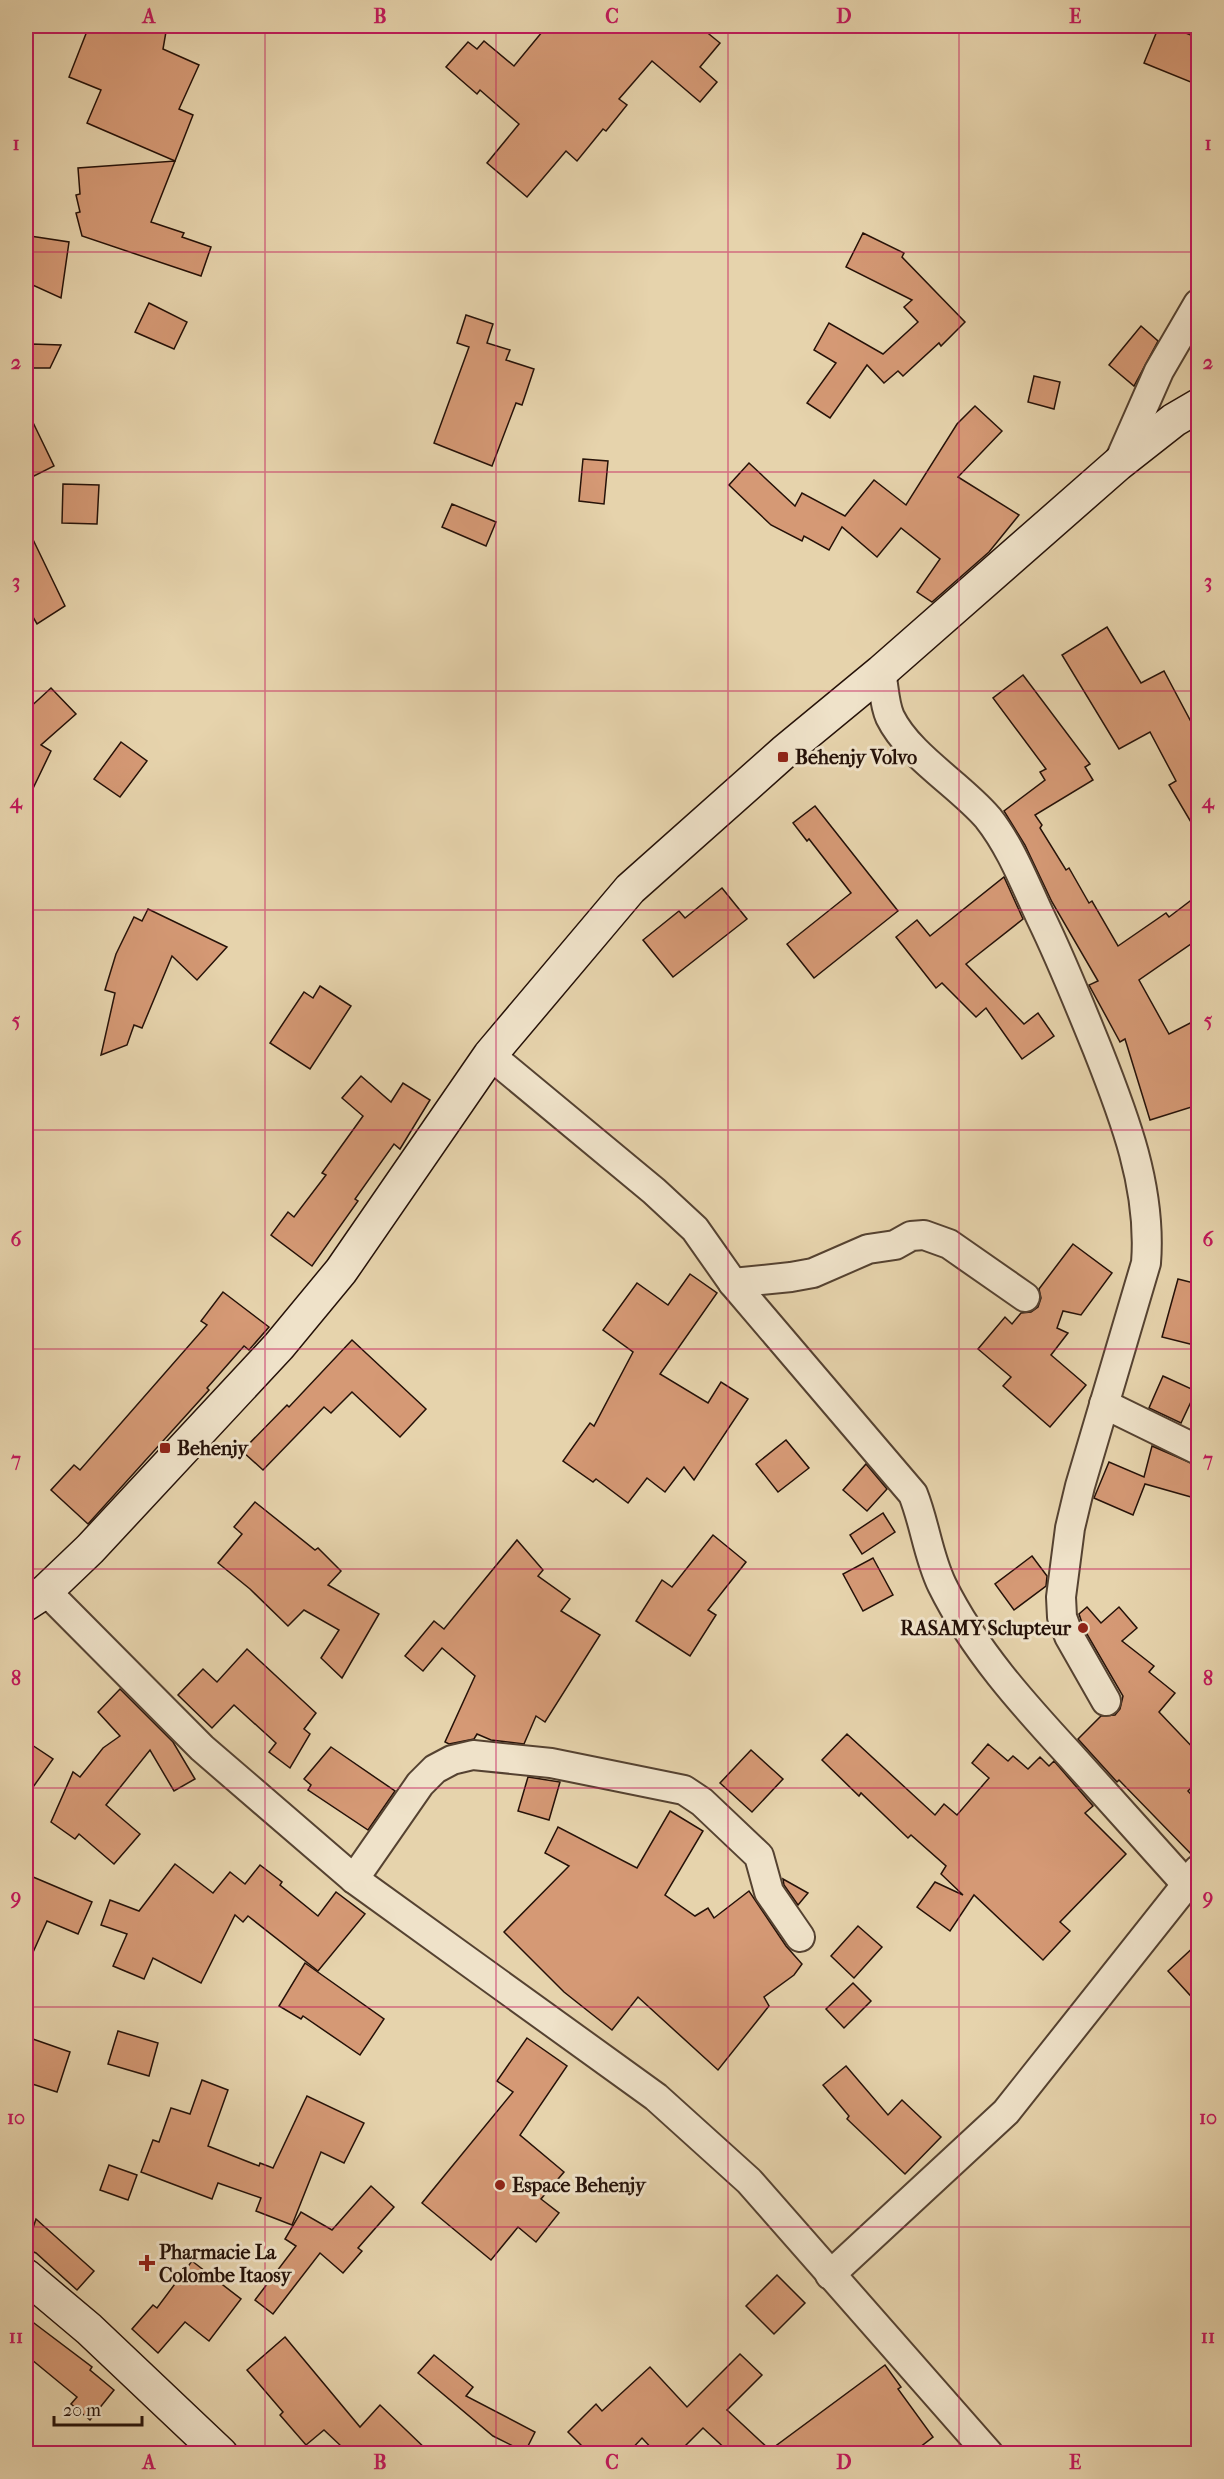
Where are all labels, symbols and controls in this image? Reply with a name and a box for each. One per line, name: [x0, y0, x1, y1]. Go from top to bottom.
text: A: [141, 5, 157, 28]
text: B: [373, 5, 387, 28]
text: C: [605, 5, 619, 28]
text: D: [836, 5, 852, 28]
text: E: [1069, 5, 1081, 28]
text: 1: [12, 132, 20, 155]
text: 1: [1204, 132, 1212, 155]
text: 2: [11, 351, 21, 374]
text: 2: [1203, 351, 1213, 374]
text: 3: [12, 570, 20, 593]
text: 3: [1204, 570, 1212, 593]
place label: Behenjy Volvo: [795, 746, 917, 769]
marker: Behenjy Volvo: [776, 750, 790, 764]
text: 4: [9, 790, 23, 814]
text: 4: [1201, 790, 1215, 814]
text: 5: [12, 1009, 21, 1032]
text: 5: [1204, 1009, 1213, 1032]
text: 6: [11, 1228, 23, 1251]
text: 6: [1203, 1228, 1215, 1251]
place label: Behenjy: [177, 1437, 249, 1460]
marker: Behenjy: [158, 1441, 172, 1455]
text: 7: [10, 1448, 21, 1471]
text: 7: [1202, 1448, 1213, 1471]
place label: RASAMY Sclupteur: [900, 1617, 1071, 1640]
marker: RASAMY Sclupteur: [1076, 1621, 1090, 1635]
text: 8: [11, 1667, 21, 1690]
text: 8: [1203, 1667, 1213, 1690]
text: 9: [10, 1886, 21, 1909]
text: 9: [1202, 1886, 1213, 1909]
text: 10: [7, 2106, 25, 2129]
text: 10: [1199, 2106, 1217, 2129]
place label: Espace Behenjy: [512, 2174, 647, 2197]
marker: Espace Behenjy: [493, 2178, 507, 2192]
place label: Pharmacie La Colombe Itaosy: [159, 2241, 292, 2287]
marker: Pharmacie La Colombe Itaosy: [140, 2256, 154, 2270]
text: 11: [9, 2325, 23, 2348]
text: 11: [1201, 2325, 1215, 2348]
scale bar: [54, 2389, 142, 2427]
text: 20 m: [63, 2400, 101, 2421]
text: A: [141, 2451, 157, 2474]
text: B: [373, 2451, 387, 2474]
text: C: [605, 2451, 619, 2474]
text: D: [836, 2451, 852, 2474]
text: E: [1069, 2451, 1081, 2474]

